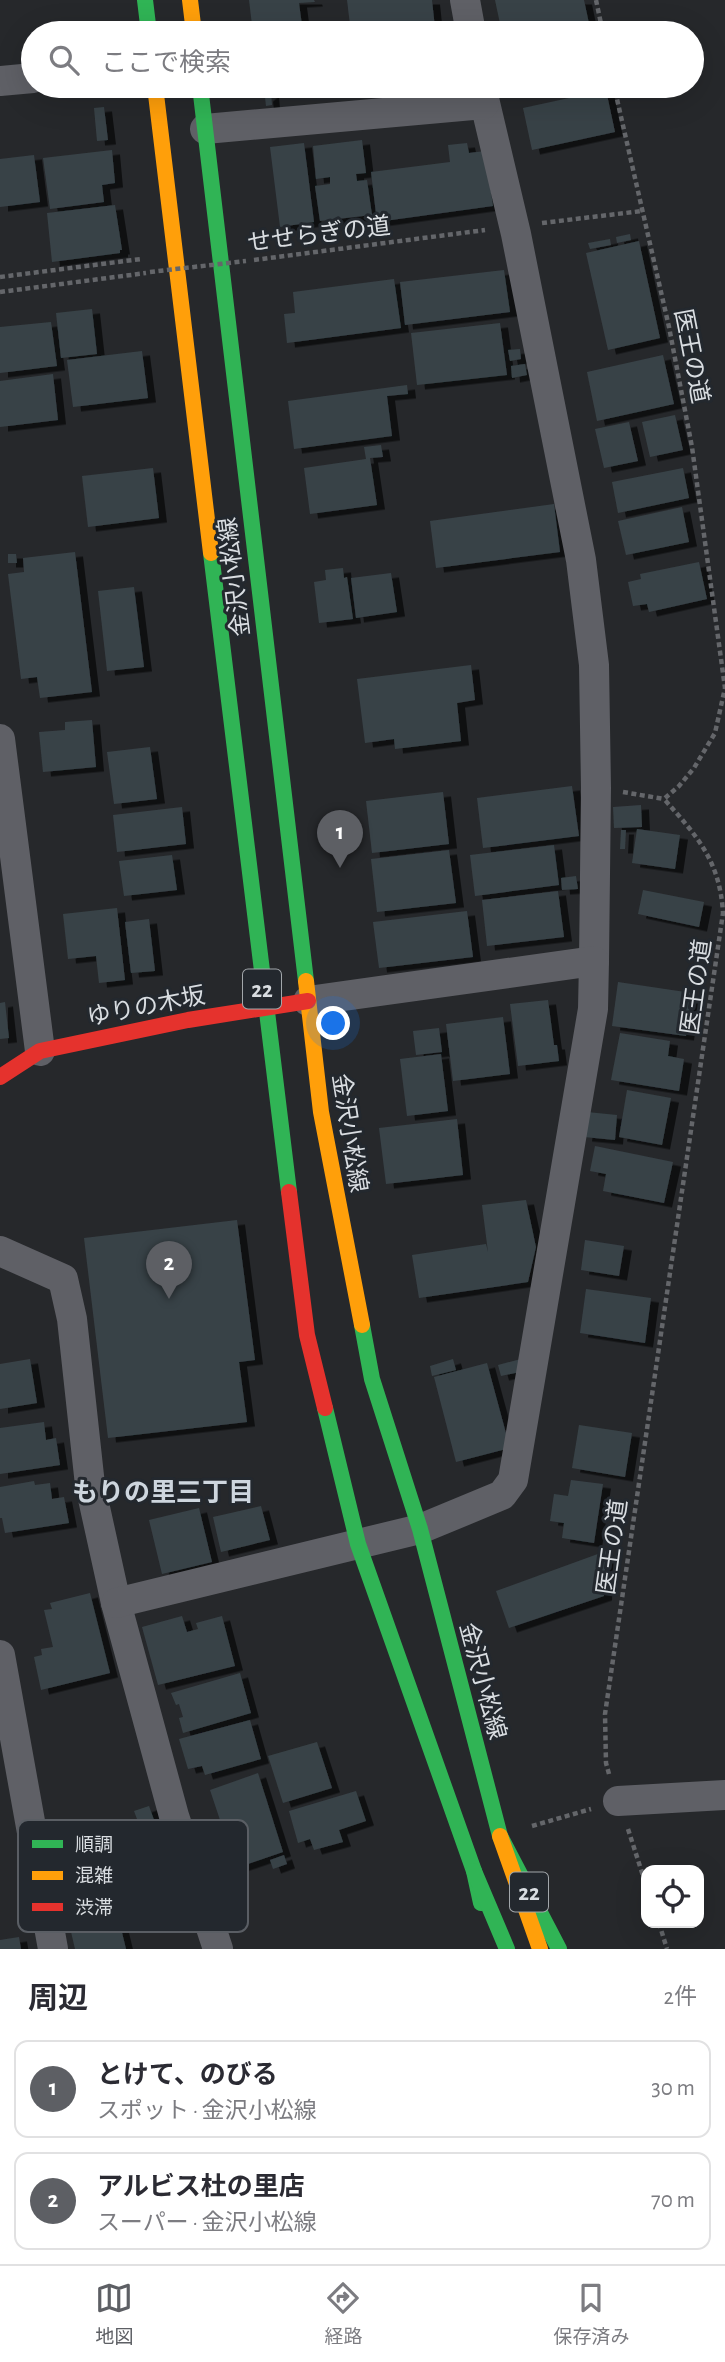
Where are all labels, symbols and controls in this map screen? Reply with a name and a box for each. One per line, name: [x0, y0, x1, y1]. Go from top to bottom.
search box: [21, 21, 704, 98]
icon: search: [45, 41, 83, 79]
text: ここで検索: [101, 50, 231, 76]
street label: せせらぎの道: [246, 212, 392, 256]
street label: 医王の道: [670, 306, 714, 406]
street label: 金沢小松線: [214, 516, 254, 638]
pin: 1: [317, 810, 363, 868]
street label: 医王の道: [676, 938, 716, 1036]
road number: 22: [243, 970, 281, 1008]
street label: ゆりの木坂: [85, 982, 207, 1030]
your location: [316, 1006, 350, 1040]
street label: 金沢小松線: [328, 1072, 372, 1194]
pin: 2: [146, 1241, 192, 1299]
district label: もりの里三丁目: [72, 1479, 254, 1506]
street label: 医王の道: [592, 1498, 632, 1596]
street label: 金沢小松線: [455, 1620, 511, 1742]
legend: [18, 1820, 248, 1932]
text: 順調: [75, 1835, 113, 1855]
text: 混雑: [75, 1865, 113, 1886]
map controls: [641, 1865, 704, 1928]
button: locate: [641, 1865, 704, 1928]
road number: 22: [510, 1872, 548, 1912]
text: 渋滞: [75, 1897, 113, 1918]
text: 周辺: [28, 1984, 88, 2014]
text: 2件: [664, 1986, 697, 2009]
text: とけて、のびる: [97, 2062, 278, 2088]
text: 1: [49, 2077, 57, 2100]
text: 30 m: [651, 2077, 695, 2100]
text: スポット · 金沢小松線: [97, 2100, 317, 2123]
text: アルビス杜の里店: [97, 2174, 305, 2200]
text: 2: [48, 2189, 58, 2212]
text: 70 m: [651, 2189, 695, 2212]
text: スーパー · 金沢小松線: [97, 2212, 317, 2235]
tab: 地図: [95, 2279, 134, 2349]
tab: 経路: [324, 2279, 363, 2349]
tab: 保存済み: [553, 2279, 630, 2349]

